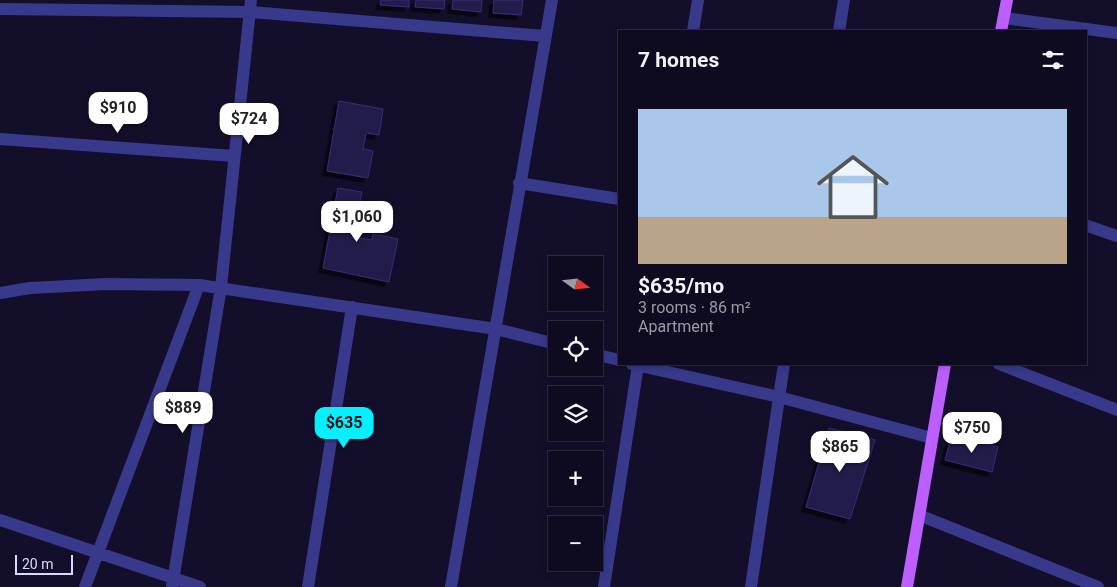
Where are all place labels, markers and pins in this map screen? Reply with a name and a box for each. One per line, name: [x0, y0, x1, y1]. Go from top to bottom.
pin: $910: [88, 92, 148, 134]
pin: $724: [219, 102, 279, 145]
pin: $1,060: [316, 200, 398, 243]
pin: $889: [153, 392, 213, 434]
pin: $635: [314, 406, 374, 449]
pin: $750: [942, 412, 1002, 454]
pin: $865: [810, 430, 870, 473]

